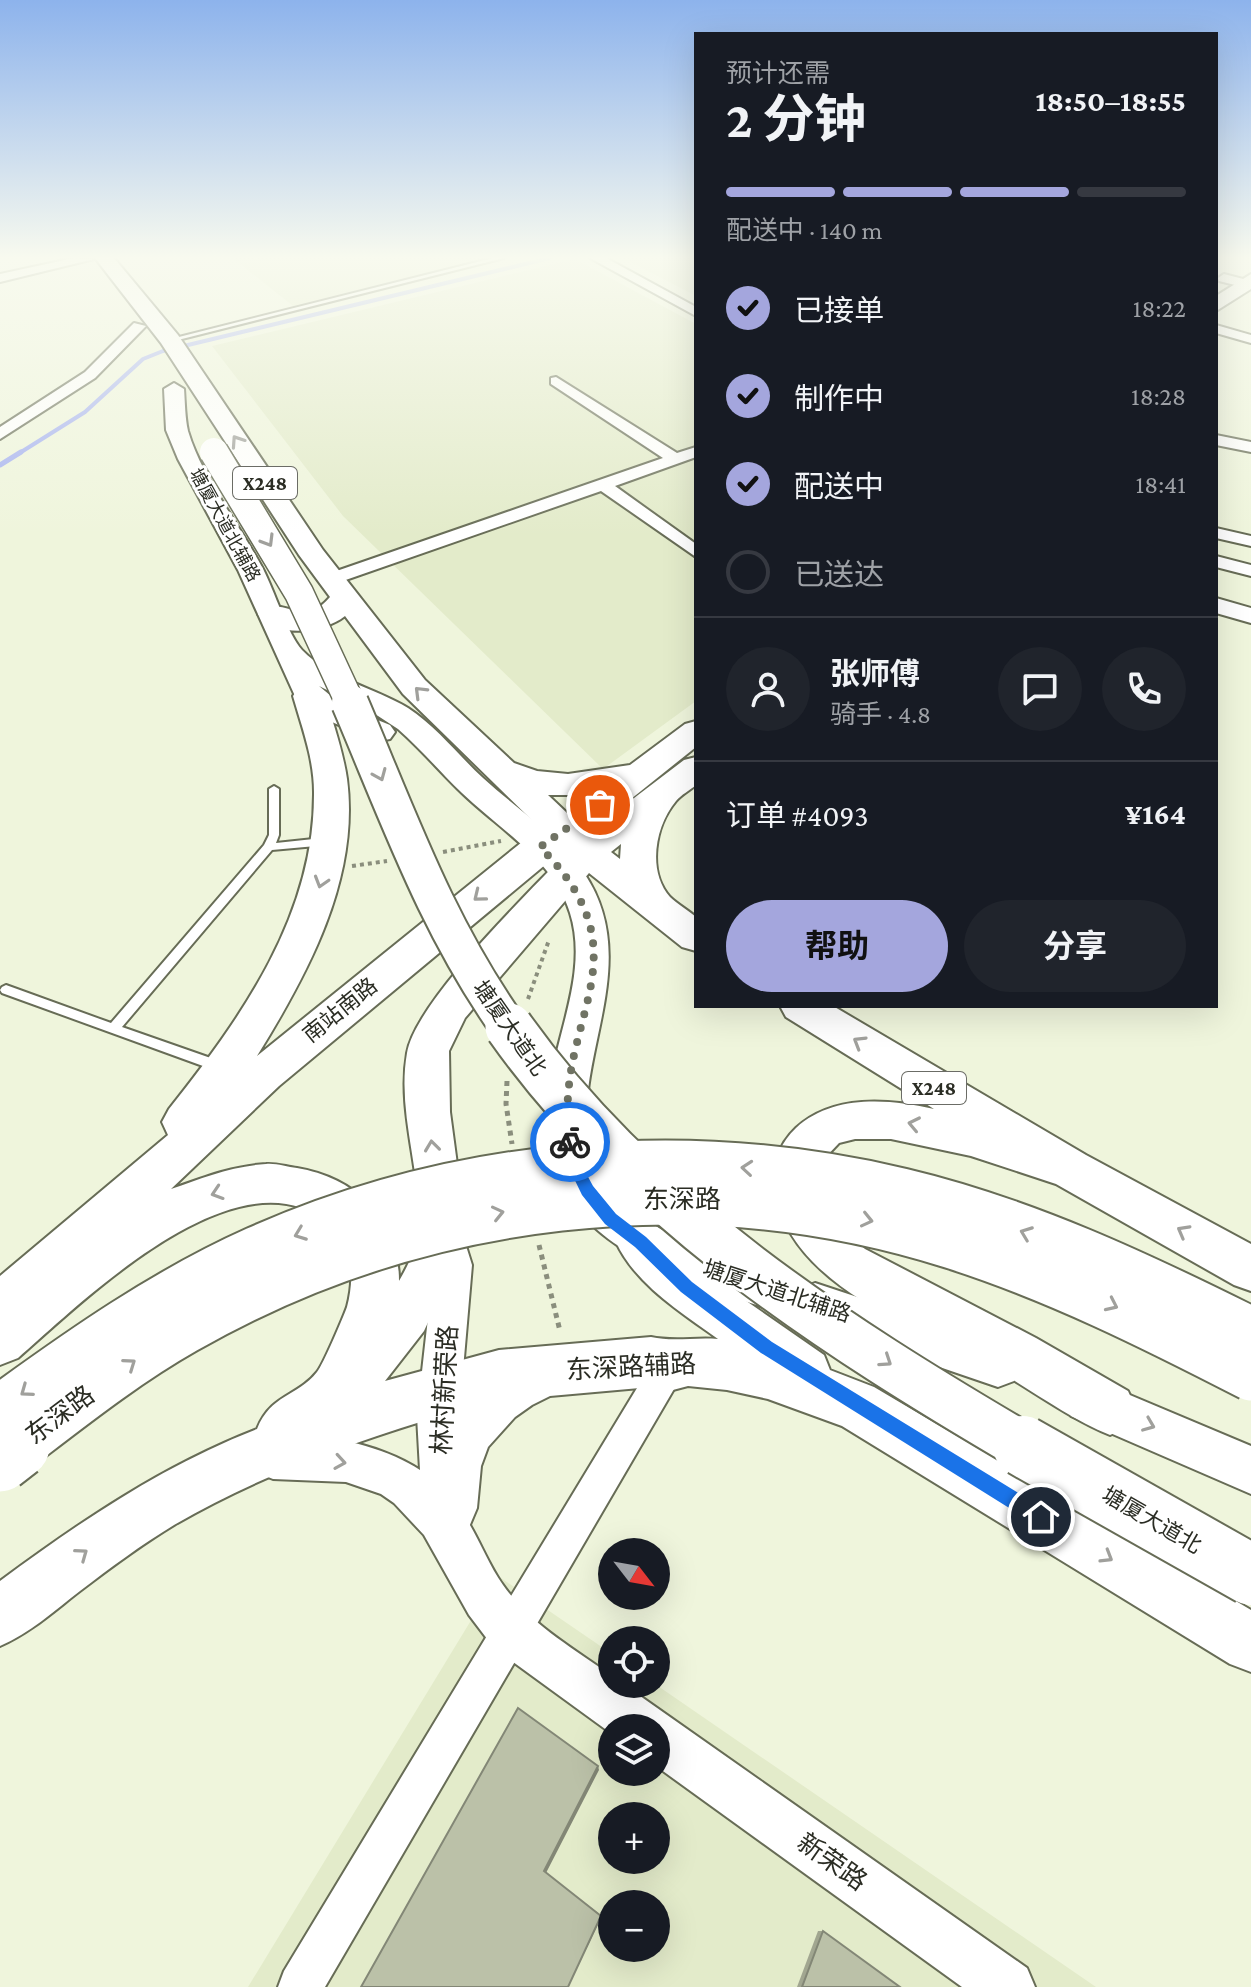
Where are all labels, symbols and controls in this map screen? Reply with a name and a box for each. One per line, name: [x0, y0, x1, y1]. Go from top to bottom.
text: 预计还需: [726, 59, 830, 88]
text: 18:50–18:55: [1035, 84, 1186, 117]
text: 2 分钟: [726, 90, 867, 148]
text: 配送中 · 140 m: [726, 216, 882, 245]
icon: check: [726, 286, 770, 330]
text: 已接单: [794, 294, 884, 327]
text: 18:22: [1133, 294, 1186, 323]
icon: check: [726, 374, 770, 418]
text: 制作中: [794, 382, 884, 415]
text: 18:28: [1131, 382, 1186, 411]
one-way arrow: [232, 435, 247, 450]
icon: check: [726, 462, 770, 506]
street label: 塘厦大道北辅路: [186, 465, 264, 585]
road number: X248: [233, 467, 297, 499]
text: 配送中: [794, 470, 884, 503]
text: 18:41: [1136, 470, 1186, 499]
one-way arrow: [258, 532, 274, 547]
text: 已送达: [794, 558, 884, 591]
button: person: [726, 647, 810, 731]
button: chat: [998, 647, 1082, 731]
button: phone: [1102, 647, 1186, 731]
text: 张师傅: [830, 657, 920, 690]
one-way arrow: [415, 687, 429, 701]
text: 骑手 · 4.8: [830, 700, 931, 729]
one-way arrow: [370, 767, 386, 781]
pin: [566, 771, 634, 839]
icon: bag: [578, 783, 622, 827]
text: ¥164: [1125, 797, 1186, 830]
text: 订单 #4093: [726, 799, 868, 832]
one-way arrow: [314, 875, 330, 889]
one-way arrow: [474, 886, 489, 901]
button: 帮助: [726, 900, 948, 992]
button: 分享: [964, 900, 1186, 992]
street label: 南站南路: [298, 973, 382, 1047]
street label: 塘厦大道北: [468, 976, 552, 1080]
one-way arrow: [853, 1037, 868, 1052]
road number: X248: [902, 1072, 966, 1104]
courier: [530, 1102, 610, 1182]
one-way arrow: [908, 1116, 922, 1133]
icon: bike: [548, 1120, 592, 1164]
one-way arrow: [424, 1139, 441, 1153]
one-way arrow: [740, 1160, 753, 1177]
one-way arrow: [211, 1183, 225, 1199]
street label: 东深路: [643, 1185, 721, 1214]
one-way arrow: [490, 1206, 504, 1223]
one-way arrow: [860, 1211, 873, 1228]
one-way arrow: [293, 1224, 307, 1241]
one-way arrow: [1177, 1225, 1192, 1241]
one-way arrow: [1020, 1226, 1034, 1243]
street label: 塘厦大道北辅路: [700, 1255, 854, 1327]
one-way arrow: [1104, 1295, 1118, 1311]
street label: 林村新荣路: [427, 1324, 463, 1456]
street label: 东深路辅路: [565, 1349, 697, 1385]
one-way arrow: [878, 1352, 892, 1367]
one-way arrow: [122, 1359, 136, 1374]
street label: 东深路: [20, 1380, 100, 1450]
one-way arrow: [21, 1381, 35, 1395]
one-way arrow: [1141, 1416, 1155, 1432]
one-way arrow: [334, 1452, 347, 1469]
street label: 塘厦大道北: [1098, 1482, 1206, 1558]
pin: [1007, 1483, 1075, 1551]
icon: home: [1019, 1495, 1063, 1539]
north arrow: [598, 1538, 670, 1610]
map controls: [598, 1538, 670, 1962]
one-way arrow: [1098, 1547, 1113, 1563]
one-way arrow: [74, 1549, 88, 1564]
button: locate: [598, 1626, 670, 1698]
button: layers: [598, 1714, 670, 1786]
button: +: [598, 1802, 670, 1874]
street label: 新荣路: [792, 1828, 872, 1896]
button: −: [598, 1890, 670, 1962]

